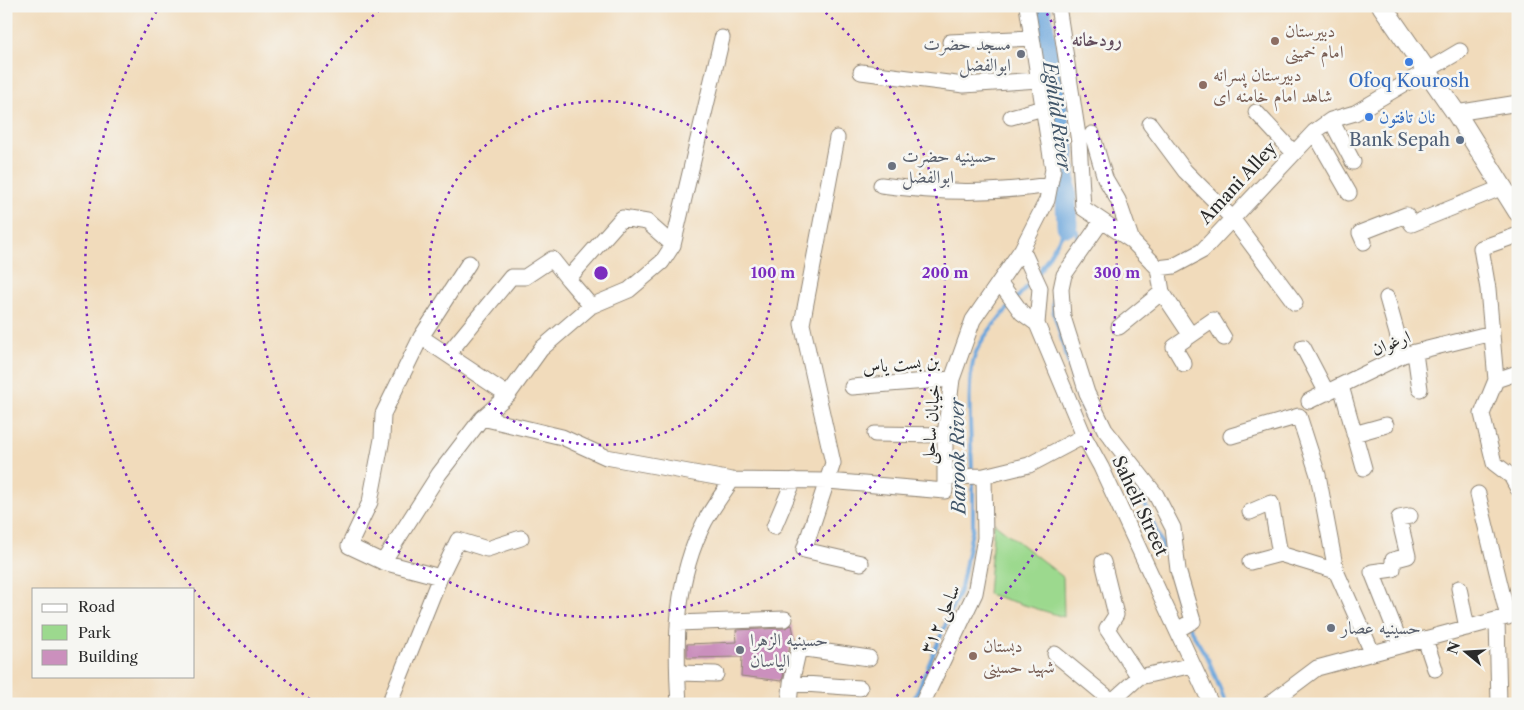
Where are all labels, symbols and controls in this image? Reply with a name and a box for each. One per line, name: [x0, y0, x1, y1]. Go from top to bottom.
place label: دبیرستان امام خمینی: [1285, 20, 1344, 68]
district label: رودخانه: [1072, 28, 1123, 51]
place label: مسجد حضرت ابوالفضل: [923, 33, 1011, 78]
marker: دبیرستان امام خمینی: [1269, 35, 1281, 47]
marker: مسجد حضرت ابوالفضل: [1015, 48, 1027, 60]
marker: Ofoq Kourosh: [1403, 56, 1415, 68]
water label: Eghlid River: [1038, 58, 1076, 173]
place label: دبیرستان پسرانه شاهد امام خامنه ای: [1213, 64, 1332, 112]
place label: Ofoq Kourosh: [1349, 70, 1469, 92]
marker: دبیرستان پسرانه شاهد امام خامنه ای: [1197, 79, 1209, 91]
place label: نان تافتون: [1379, 106, 1435, 128]
marker: نان تافتون: [1363, 111, 1375, 123]
place label: Bank Sepah: [1349, 129, 1450, 151]
marker: Bank Sepah: [1454, 134, 1466, 146]
street label: Amani Alley: [1194, 137, 1282, 229]
place label: حسینیه حضرت ابوالفضل: [902, 145, 996, 190]
marker: حسینیه حضرت ابوالفضل: [886, 160, 898, 172]
text: 100 m: [751, 263, 795, 282]
text: 200 m: [922, 263, 968, 282]
text: 300 m: [1094, 263, 1140, 282]
centre of rings: [592, 264, 610, 282]
street label: ارغوان: [1368, 326, 1414, 360]
street label: بن بست یاس: [862, 350, 941, 378]
street label: خیابان ساحلی: [917, 383, 947, 465]
water label: Barook River: [945, 396, 971, 517]
street label: Saheli Street: [1107, 452, 1173, 560]
street label: ساحلی ۳۱۲: [915, 581, 967, 658]
legend: [32, 588, 195, 678]
text: Road: [78, 597, 115, 616]
place label: حسینیه عصار: [1339, 617, 1421, 639]
marker: حسینیه عصار: [1325, 622, 1337, 634]
text: Park: [78, 623, 112, 642]
north arrow: [1442, 628, 1492, 678]
place label: حسینیه الزهرا الیاسان: [750, 629, 828, 672]
place label: دبستان شهید حسینی: [983, 635, 1055, 680]
text: N: [1443, 639, 1464, 657]
marker: حسینیه الزهرا الیاسان: [734, 644, 746, 656]
text: Building: [78, 647, 138, 666]
marker: دبستان شهید حسینی: [967, 650, 979, 662]

